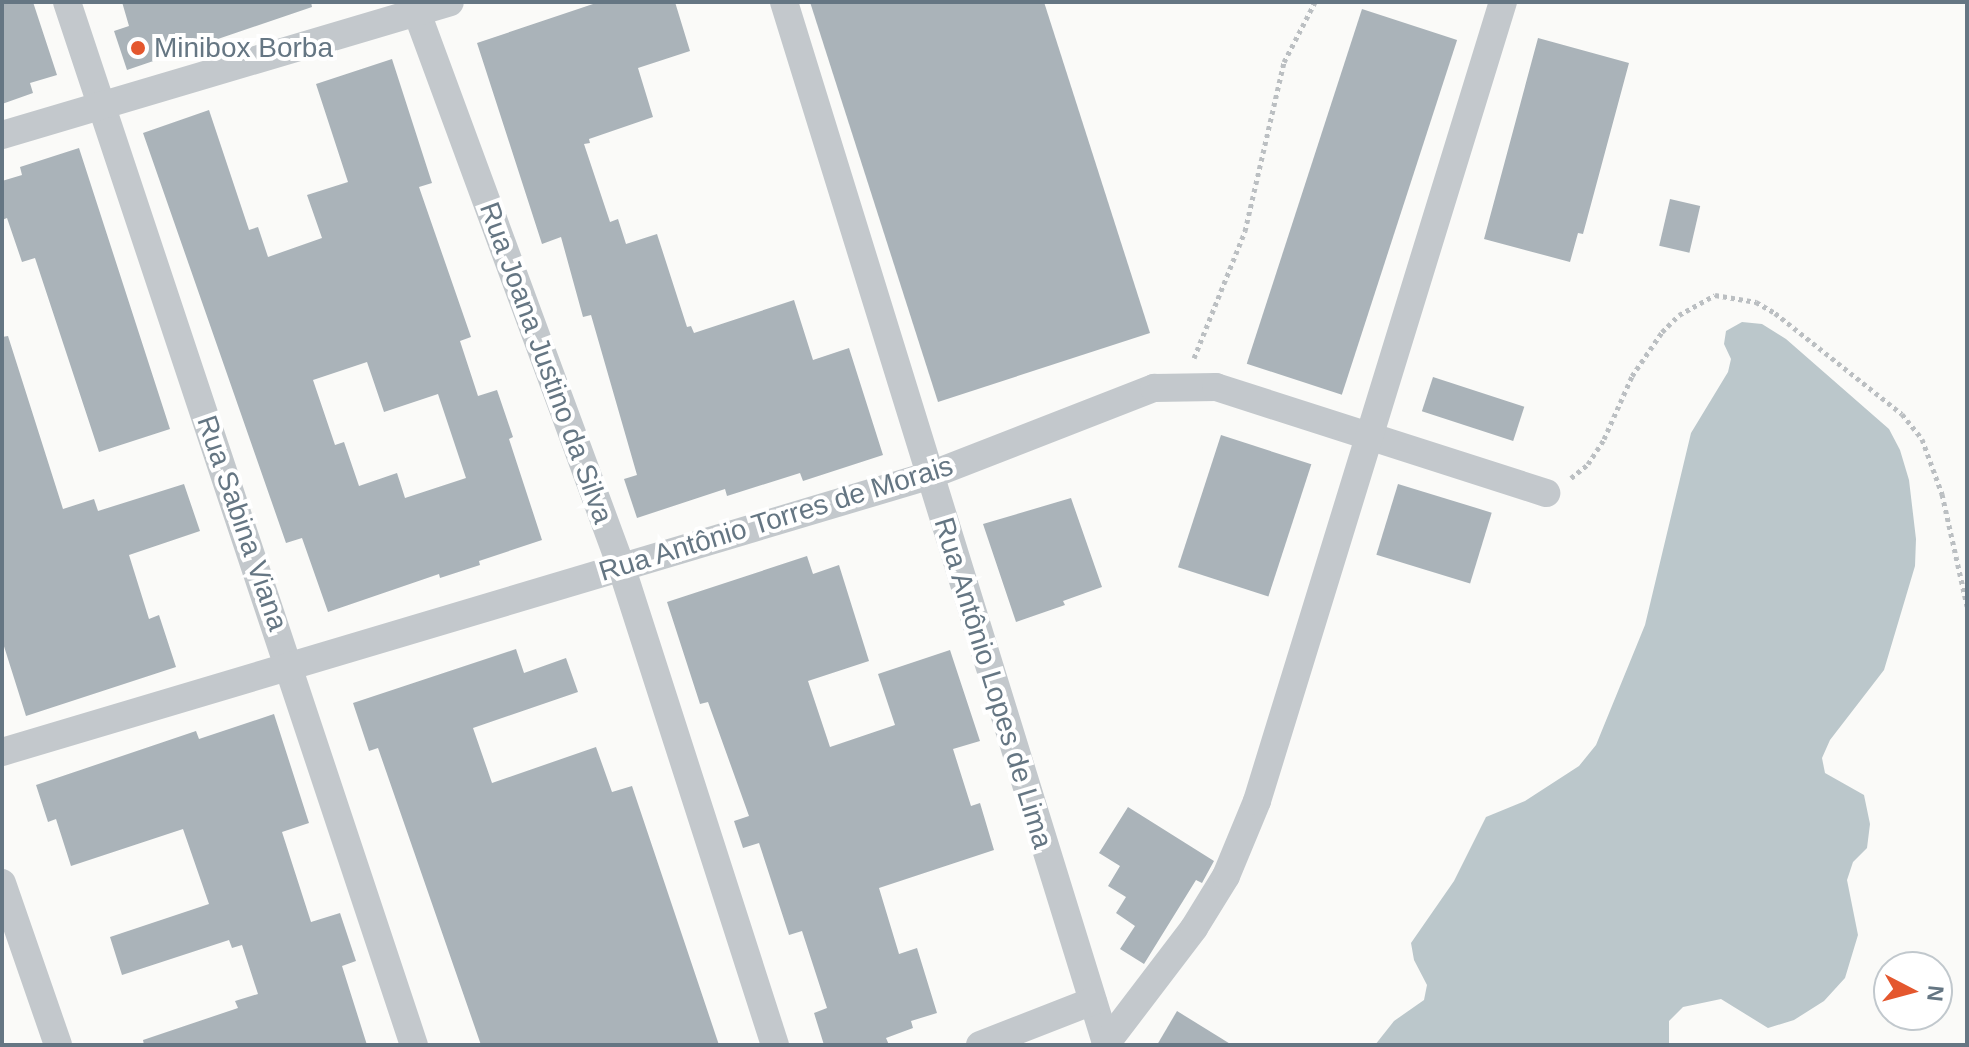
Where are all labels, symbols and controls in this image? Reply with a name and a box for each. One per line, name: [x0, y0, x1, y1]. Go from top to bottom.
place label: Minibox Borba: [154, 31, 333, 65]
marker: Minibox Borba: [129, 39, 147, 57]
street label: Rua Joana Justino da Silva: [472, 198, 620, 528]
street label: Rua Sabina Viana: [189, 411, 295, 635]
street label: Rua Antônio Torres de Morais: [594, 449, 958, 589]
street label: Rua Antônio Lopes de Lima: [926, 513, 1060, 853]
north arrow: [1873, 951, 1953, 1031]
text: N: [1922, 984, 1949, 1003]

